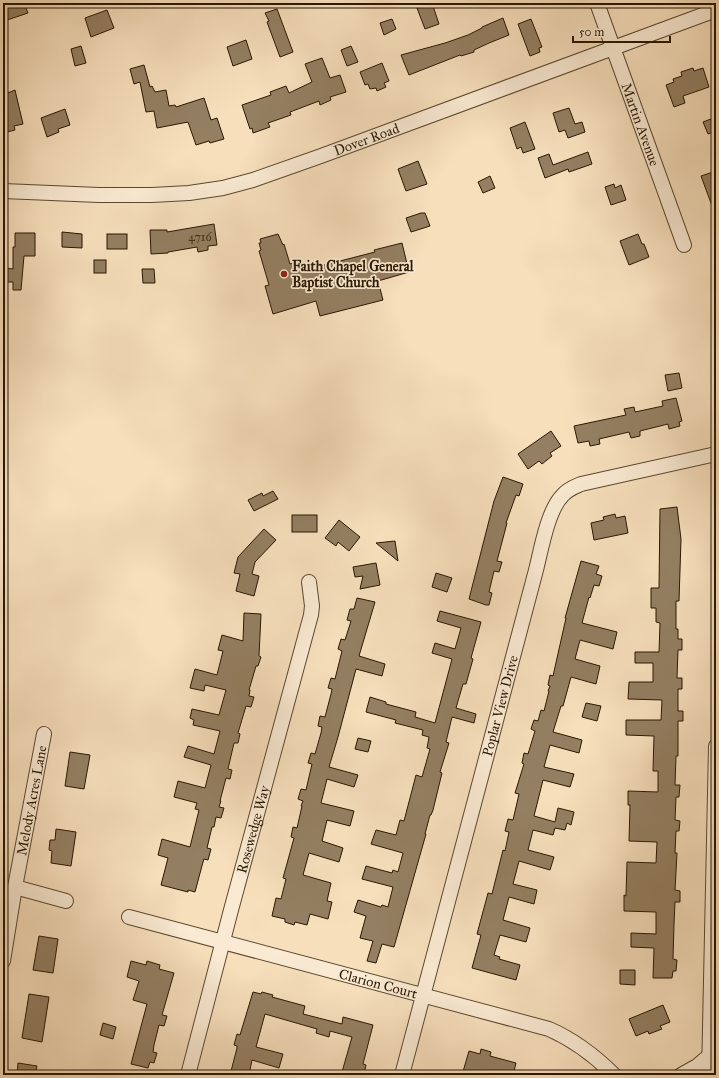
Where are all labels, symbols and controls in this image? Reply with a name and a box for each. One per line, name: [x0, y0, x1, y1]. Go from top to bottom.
scale bar: [573, 18, 670, 44]
text: 50 m: [579, 25, 604, 39]
street label: Martin Avenue: [618, 81, 663, 168]
street label: Dover Road: [331, 119, 401, 159]
house number: 4716: [188, 230, 213, 244]
place label: Faith Chapel General Baptist Church: [292, 258, 415, 292]
marker: Faith Chapel General Baptist Church: [279, 269, 289, 279]
street label: Poplar View Drive: [478, 653, 522, 758]
street label: Melody Acres Lane: [13, 744, 50, 857]
street label: Rosewedge Way: [233, 783, 273, 875]
street label: Clarion Court: [337, 965, 419, 1002]

